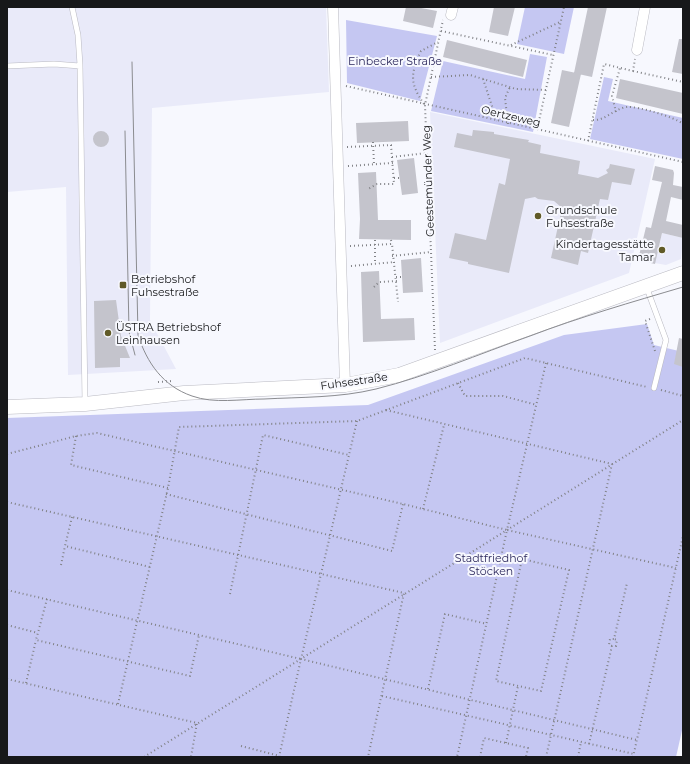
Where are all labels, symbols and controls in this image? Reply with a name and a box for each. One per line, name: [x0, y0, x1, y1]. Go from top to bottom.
park label: Einbecker Straße: [348, 54, 442, 68]
street label: Oertzeweg: [480, 102, 542, 130]
street label: Geestemünder Weg: [419, 125, 437, 237]
place label: Grundschule Fuhsestraße: [546, 203, 617, 230]
marker: Grundschule Fuhsestraße: [533, 211, 543, 221]
place label: Kindertagesstätte Tamar: [556, 237, 654, 264]
marker: Kindertagesstätte Tamar: [657, 245, 667, 255]
place label: Betriebshof Fuhsestraße: [131, 272, 199, 299]
marker: Betriebshof Fuhsestraße: [118, 280, 128, 290]
place label: ÜSTRA Betriebshof Leinhausen: [116, 320, 222, 347]
marker: ÜSTRA Betriebshof Leinhausen: [103, 328, 113, 338]
street label: Fuhsestraße: [319, 369, 389, 393]
park label: Stadtfriedhof Stöcken: [455, 551, 529, 578]

